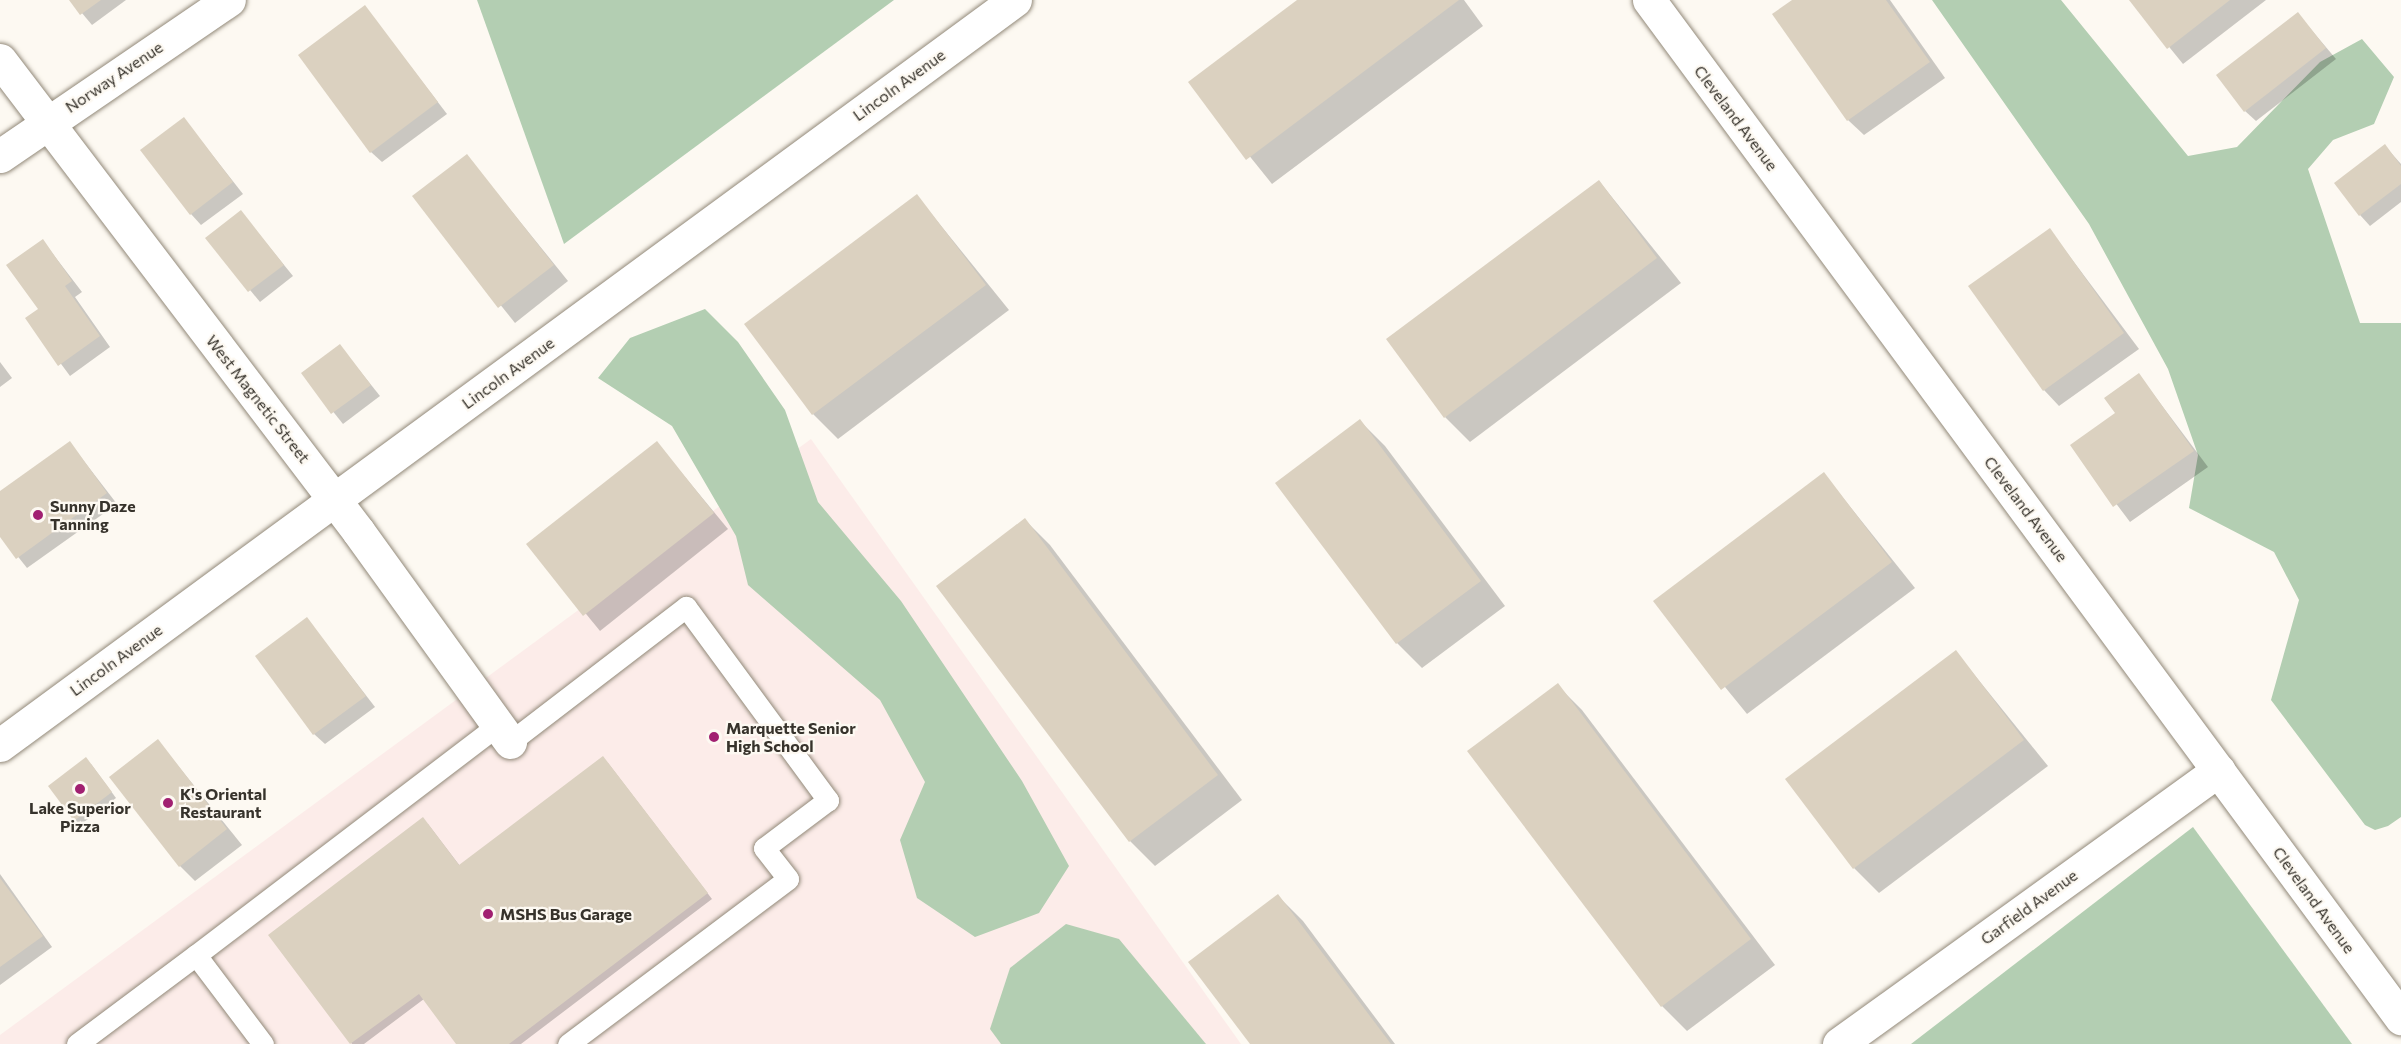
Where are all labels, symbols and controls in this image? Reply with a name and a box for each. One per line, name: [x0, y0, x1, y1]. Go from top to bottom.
street label: Norway Avenue: [62, 37, 166, 117]
street label: Lincoln Avenue: [849, 45, 949, 125]
street label: Cleveland Avenue: [1690, 62, 1782, 174]
street label: West Magnetic Street: [202, 331, 314, 467]
street label: Lincoln Avenue: [458, 333, 558, 413]
street label: Cleveland Avenue: [1980, 453, 2072, 565]
place label: Sunny Daze Tanning: [50, 496, 136, 534]
marker: Sunny Daze Tanning: [31, 508, 45, 522]
street label: Lincoln Avenue: [66, 620, 166, 700]
place label: Marquette Senior High School: [726, 718, 856, 756]
marker: Marquette Senior High School: [707, 730, 721, 744]
marker: Lake Superior Pizza: [73, 782, 87, 796]
place label: K's Oriental Restaurant: [180, 784, 267, 822]
marker: K's Oriental Restaurant: [161, 796, 175, 810]
place label: Lake Superior Pizza: [29, 798, 131, 836]
street label: Cleveland Avenue: [2269, 843, 2359, 957]
street label: Garfield Avenue: [1977, 865, 2081, 949]
place label: MSHS Bus Garage: [500, 904, 632, 924]
marker: MSHS Bus Garage: [481, 907, 495, 921]

